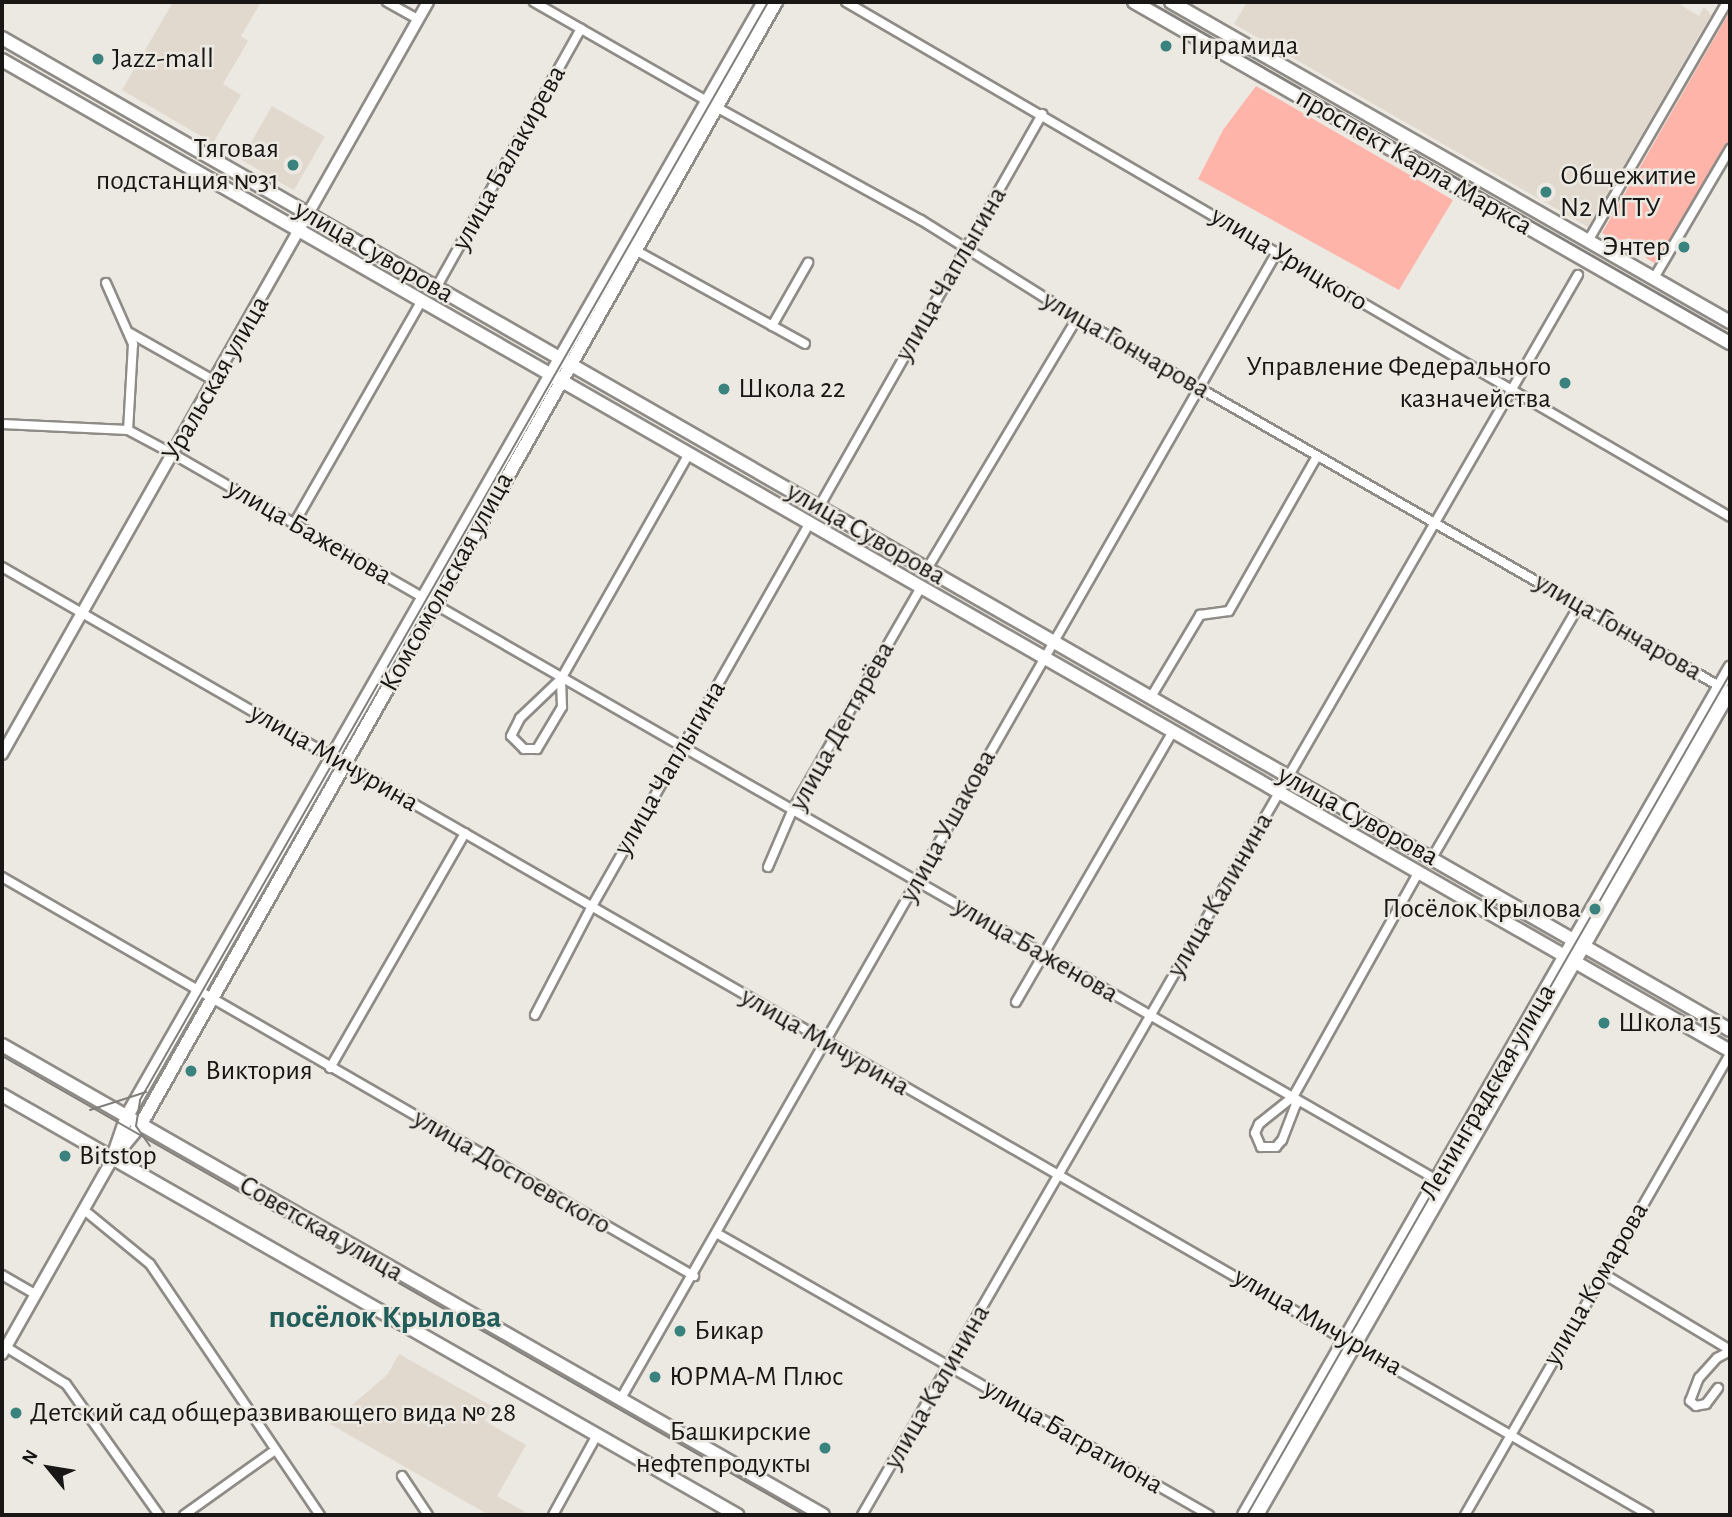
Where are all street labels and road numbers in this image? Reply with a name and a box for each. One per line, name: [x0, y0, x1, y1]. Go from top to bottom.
street label: улица Балакирева: [444, 60, 574, 256]
street label: проспект Карла Маркса: [1290, 81, 1538, 243]
street label: улица Чаплыгина: [887, 181, 1015, 367]
street label: улица Суворова: [288, 193, 460, 311]
street label: улица Урицкого: [1204, 199, 1374, 319]
street label: улица Гончарова: [1036, 283, 1216, 407]
street label: Уральская улица: [155, 290, 277, 468]
street label: Комсомольская улица: [373, 466, 521, 698]
street label: улица Баженова: [221, 471, 397, 593]
street label: улица Суворова: [780, 475, 952, 593]
street label: улица Гончарова: [1528, 565, 1708, 689]
street label: улица Дегтярёва: [782, 635, 902, 817]
street label: улица Чаплыгина: [606, 675, 734, 861]
street label: улица Мичурина: [243, 696, 425, 820]
street label: улица Ушакова: [892, 744, 1004, 908]
street label: улица Суворова: [1272, 758, 1444, 874]
street label: улица Калинина: [1159, 807, 1281, 983]
street label: улица Баженова: [948, 889, 1124, 1011]
street label: Ленинградская улица: [1412, 978, 1564, 1206]
street label: улица Мичурина: [734, 980, 916, 1104]
street label: улица Достоевского: [407, 1102, 617, 1242]
street label: Советская улица: [233, 1168, 409, 1290]
street label: улица Комарова: [1536, 1196, 1656, 1372]
street label: улица Мичурина: [1227, 1260, 1409, 1384]
street label: улица Калинина: [876, 1299, 998, 1475]
street label: улица Багратиона: [977, 1372, 1169, 1502]

